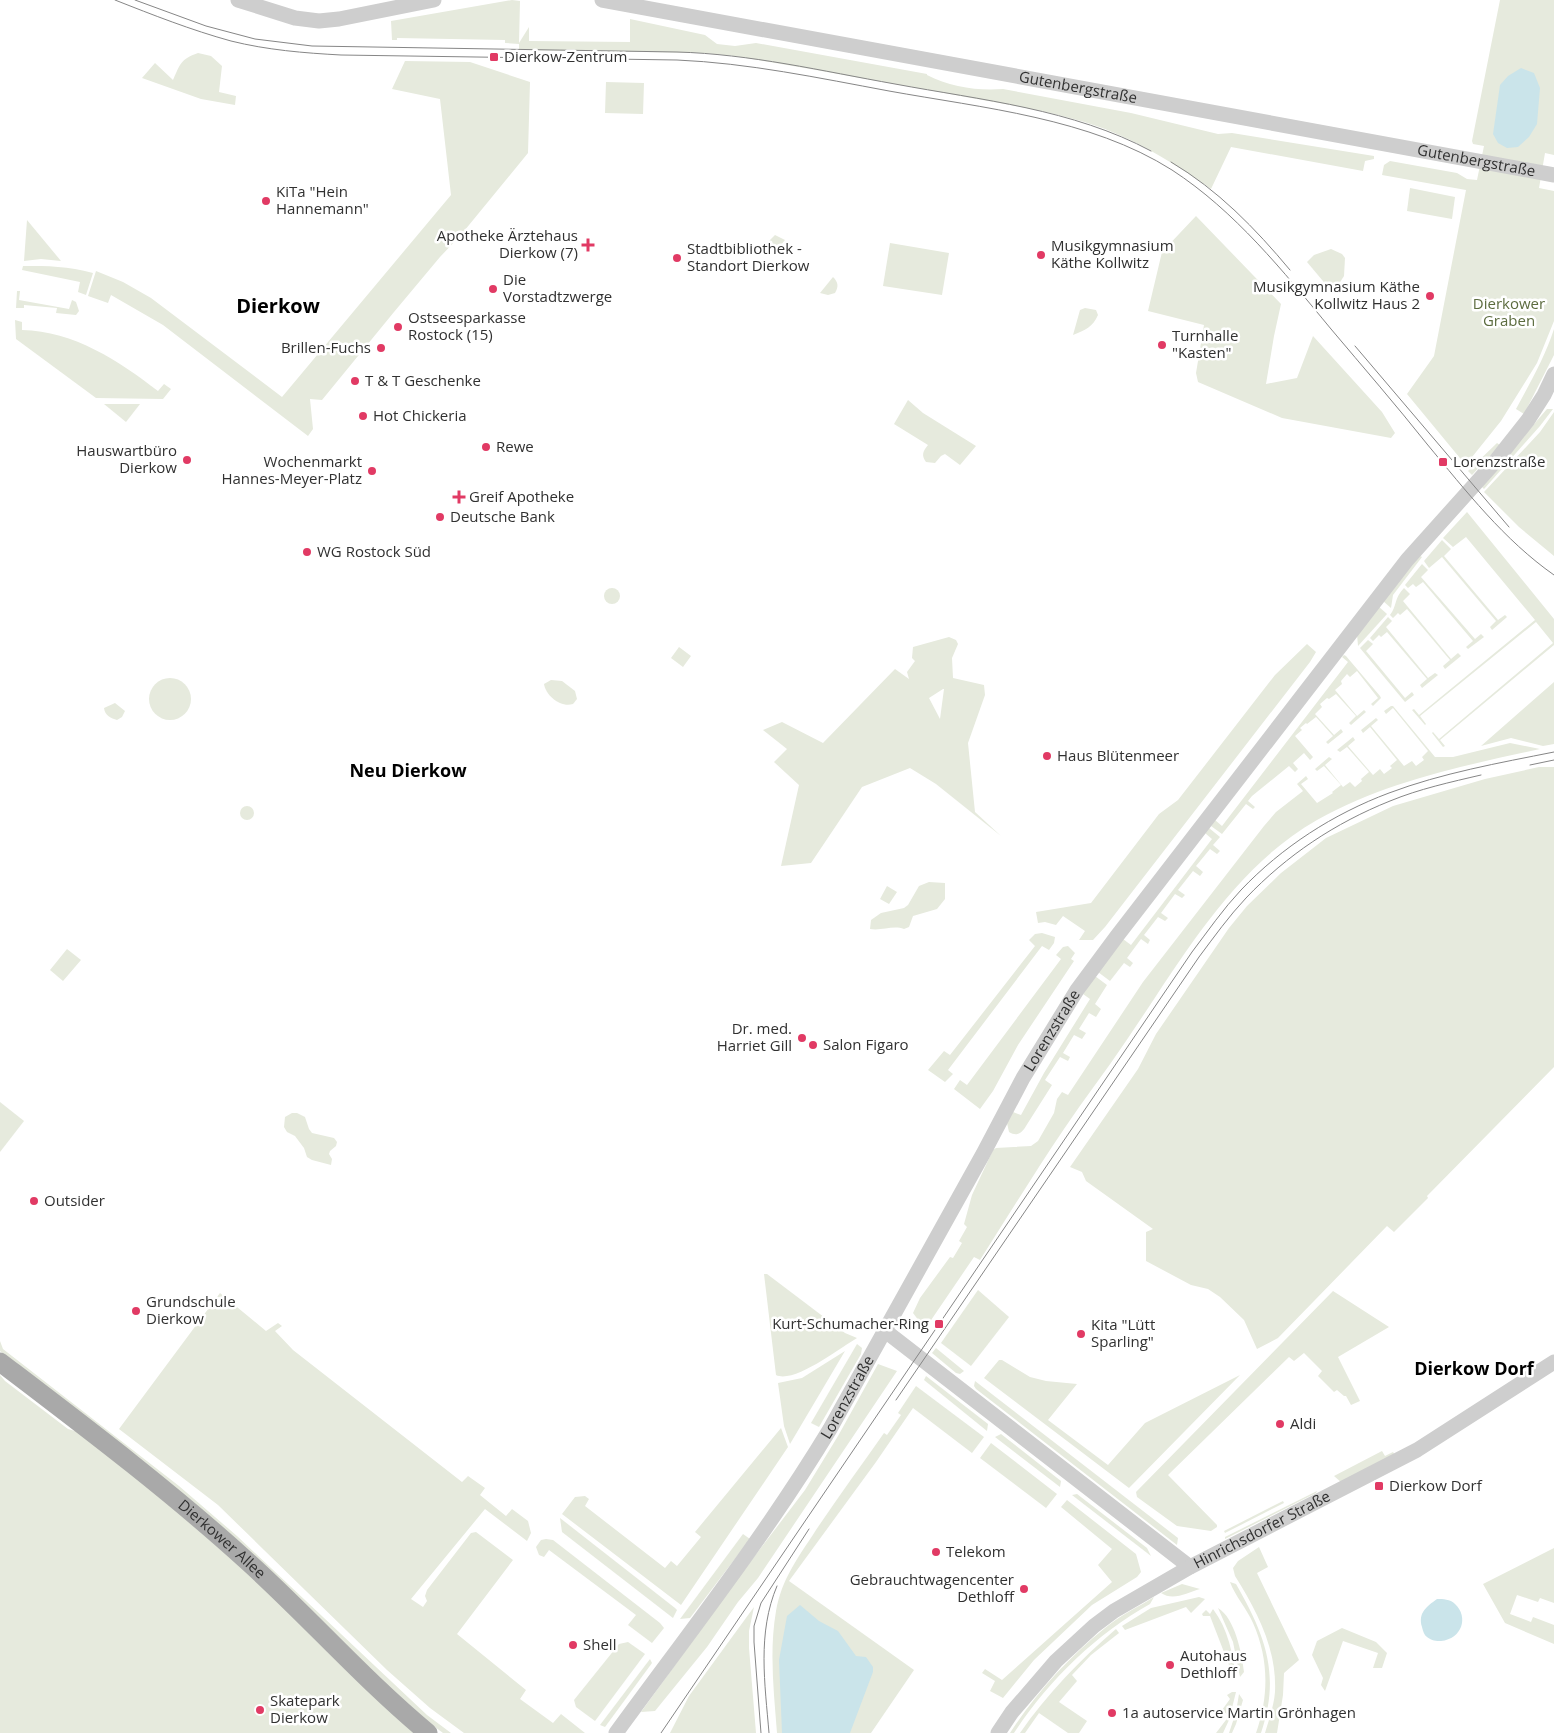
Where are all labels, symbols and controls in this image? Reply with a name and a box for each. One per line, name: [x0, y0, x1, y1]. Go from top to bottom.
place label: Dierkow-Zentrum: [504, 46, 627, 66]
marker: Dierkow-Zentrum: [488, 51, 500, 63]
street label: Gutenbergstraße: [1017, 66, 1139, 107]
street label: Gutenbergstraße: [1416, 139, 1537, 180]
place label: KiTa "Hein Hannemann": [276, 181, 369, 218]
marker: KiTa "Hein Hannemann": [260, 195, 272, 207]
place label: Apotheke Ärztehaus Dierkow (7): [437, 225, 578, 262]
place label: Musikgymnasium Käthe Kollwitz: [1051, 235, 1174, 272]
place label: Stadtbibliothek - Standort Dierkow: [687, 238, 810, 275]
marker: Apotheke Ärztehaus Dierkow (7): [582, 239, 594, 251]
marker: Musikgymnasium Käthe Kollwitz: [1035, 249, 1047, 261]
marker: Stadtbibliothek - Standort Dierkow: [671, 252, 683, 264]
place label: Die Vorstadtzwerge: [503, 269, 612, 306]
place label: Musikgymnasium Käthe Kollwitz Haus 2: [1253, 276, 1420, 313]
marker: Die Vorstadtzwerge: [487, 283, 499, 295]
marker: Musikgymnasium Käthe Kollwitz Haus 2: [1424, 290, 1436, 302]
district label: Dierkow: [236, 292, 320, 319]
park label: Dierkower Graben: [1473, 293, 1545, 330]
place label: Ostseesparkasse Rostock (15): [408, 307, 526, 344]
marker: Ostseesparkasse Rostock (15): [392, 321, 404, 333]
place label: Turnhalle "Kasten": [1172, 325, 1238, 362]
place label: Brillen-Fuchs: [281, 337, 371, 357]
marker: Turnhalle "Kasten": [1156, 339, 1168, 351]
marker: Brillen-Fuchs: [375, 342, 387, 354]
place label: T & T Geschenke: [365, 370, 481, 390]
marker: T & T Geschenke: [349, 375, 361, 387]
place label: Hot Chickeria: [373, 405, 467, 425]
marker: Hot Chickeria: [357, 410, 369, 422]
place label: Rewe: [496, 436, 534, 456]
place label: Hauswartbüro Dierkow: [76, 440, 177, 477]
marker: Rewe: [480, 441, 492, 453]
place label: Wochenmarkt Hannes-Meyer-Platz: [221, 451, 362, 488]
place label: Lorenzstraße: [1453, 451, 1545, 471]
marker: Hauswartbüro Dierkow: [181, 454, 193, 466]
marker: Lorenzstraße: [1437, 456, 1449, 468]
marker: Wochenmarkt Hannes-Meyer-Platz: [366, 465, 378, 477]
place label: Greif Apotheke: [469, 486, 574, 506]
marker: Greif Apotheke: [453, 491, 465, 503]
place label: Deutsche Bank: [450, 506, 555, 526]
marker: Deutsche Bank: [434, 511, 446, 523]
place label: WG Rostock Süd: [317, 541, 431, 561]
marker: WG Rostock Süd: [301, 546, 313, 558]
place label: Haus Blütenmeer: [1057, 745, 1179, 765]
marker: Haus Blütenmeer: [1041, 750, 1053, 762]
district label: Neu Dierkow: [349, 758, 467, 782]
street label: Lorenzstraße: [1018, 986, 1084, 1075]
place label: Dr. med. Harriet Gill: [717, 1018, 792, 1055]
marker: Dr. med. Harriet Gill: [796, 1032, 808, 1044]
place label: Salon Figaro: [823, 1034, 909, 1054]
marker: Salon Figaro: [807, 1039, 819, 1051]
place label: Outsider: [44, 1190, 105, 1210]
marker: Outsider: [28, 1195, 40, 1207]
place label: Grundschule Dierkow: [146, 1291, 236, 1328]
marker: Grundschule Dierkow: [130, 1305, 142, 1317]
place label: Kurt-Schumacher-Ring: [772, 1313, 929, 1333]
place label: Kita "Lütt Sparling": [1091, 1314, 1155, 1351]
marker: Kurt-Schumacher-Ring: [933, 1318, 945, 1330]
marker: Kita "Lütt Sparling": [1075, 1328, 1087, 1340]
street label: Lorenzstraße: [815, 1352, 878, 1442]
district label: Dierkow Dorf: [1414, 1356, 1535, 1380]
place label: Aldi: [1290, 1413, 1316, 1433]
marker: Aldi: [1274, 1418, 1286, 1430]
place label: Dierkow Dorf: [1389, 1475, 1483, 1495]
marker: Dierkow Dorf: [1373, 1480, 1385, 1492]
street label: Hinrichsdorfer Straße: [1190, 1485, 1333, 1573]
street label: Dierkower Allee: [174, 1495, 271, 1582]
place label: Telekom: [946, 1541, 1006, 1561]
marker: Telekom: [930, 1546, 942, 1558]
place label: Gebrauchtwagencenter Dethloff: [850, 1569, 1015, 1606]
marker: Gebrauchtwagencenter Dethloff: [1018, 1583, 1030, 1595]
place label: Shell: [583, 1634, 616, 1654]
marker: Shell: [567, 1639, 579, 1651]
place label: Autohaus Dethloff: [1180, 1645, 1247, 1682]
marker: Autohaus Dethloff: [1164, 1659, 1176, 1671]
place label: Skatepark Dierkow: [270, 1690, 340, 1727]
place label: 1a autoservice Martin Grönhagen: [1122, 1702, 1356, 1722]
marker: Skatepark Dierkow: [254, 1704, 266, 1716]
marker: 1a autoservice Martin Grönhagen: [1106, 1707, 1118, 1719]

